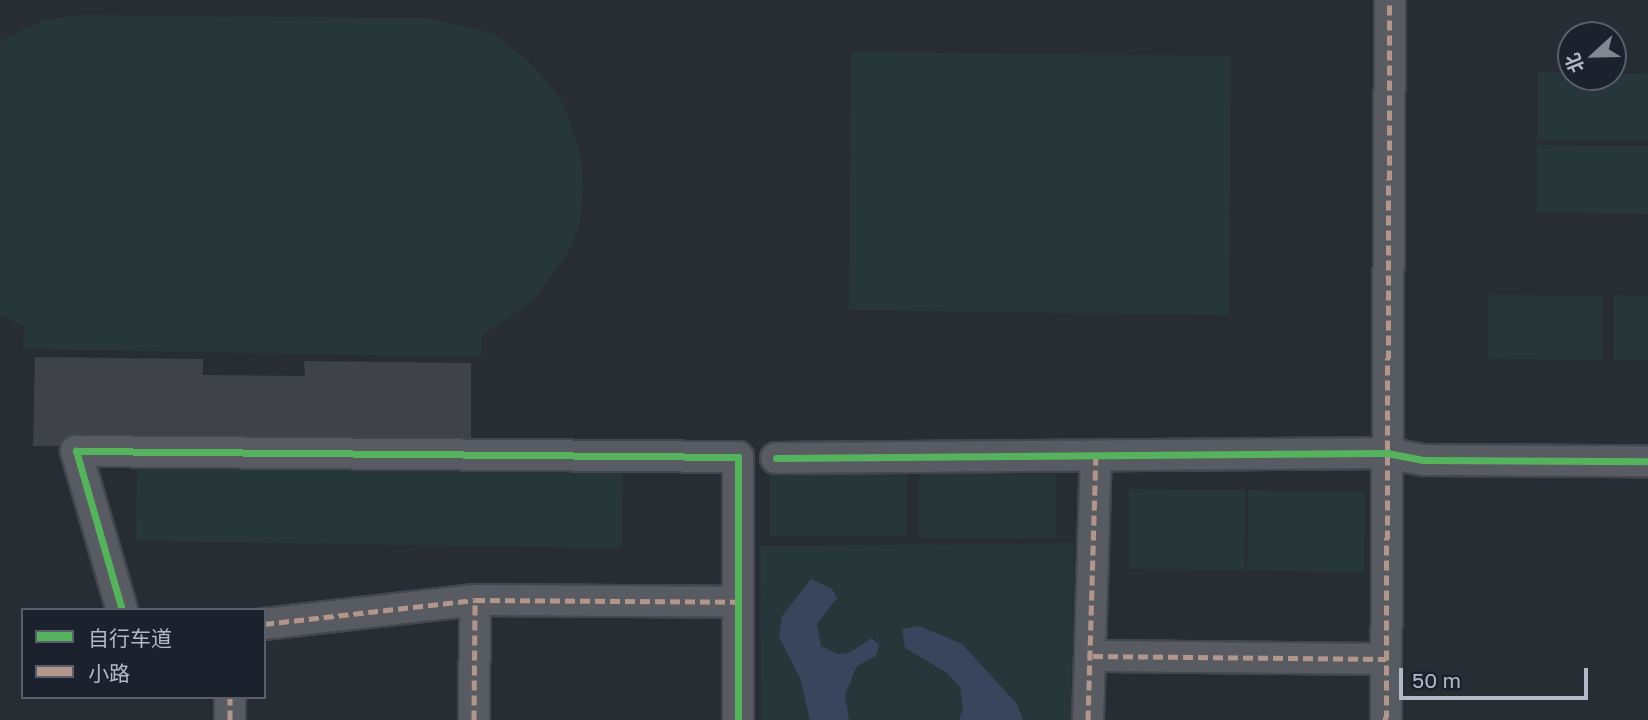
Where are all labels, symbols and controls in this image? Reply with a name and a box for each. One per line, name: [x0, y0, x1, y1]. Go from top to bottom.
north arrow: [1557, 21, 1627, 91]
text: 北: [1560, 50, 1588, 76]
legend: [21, 608, 266, 699]
text: 自行车道: [88, 625, 172, 651]
scale bar: [1403, 654, 1592, 698]
text: 小路: [88, 660, 130, 686]
text: 50 m: [1412, 667, 1461, 693]

